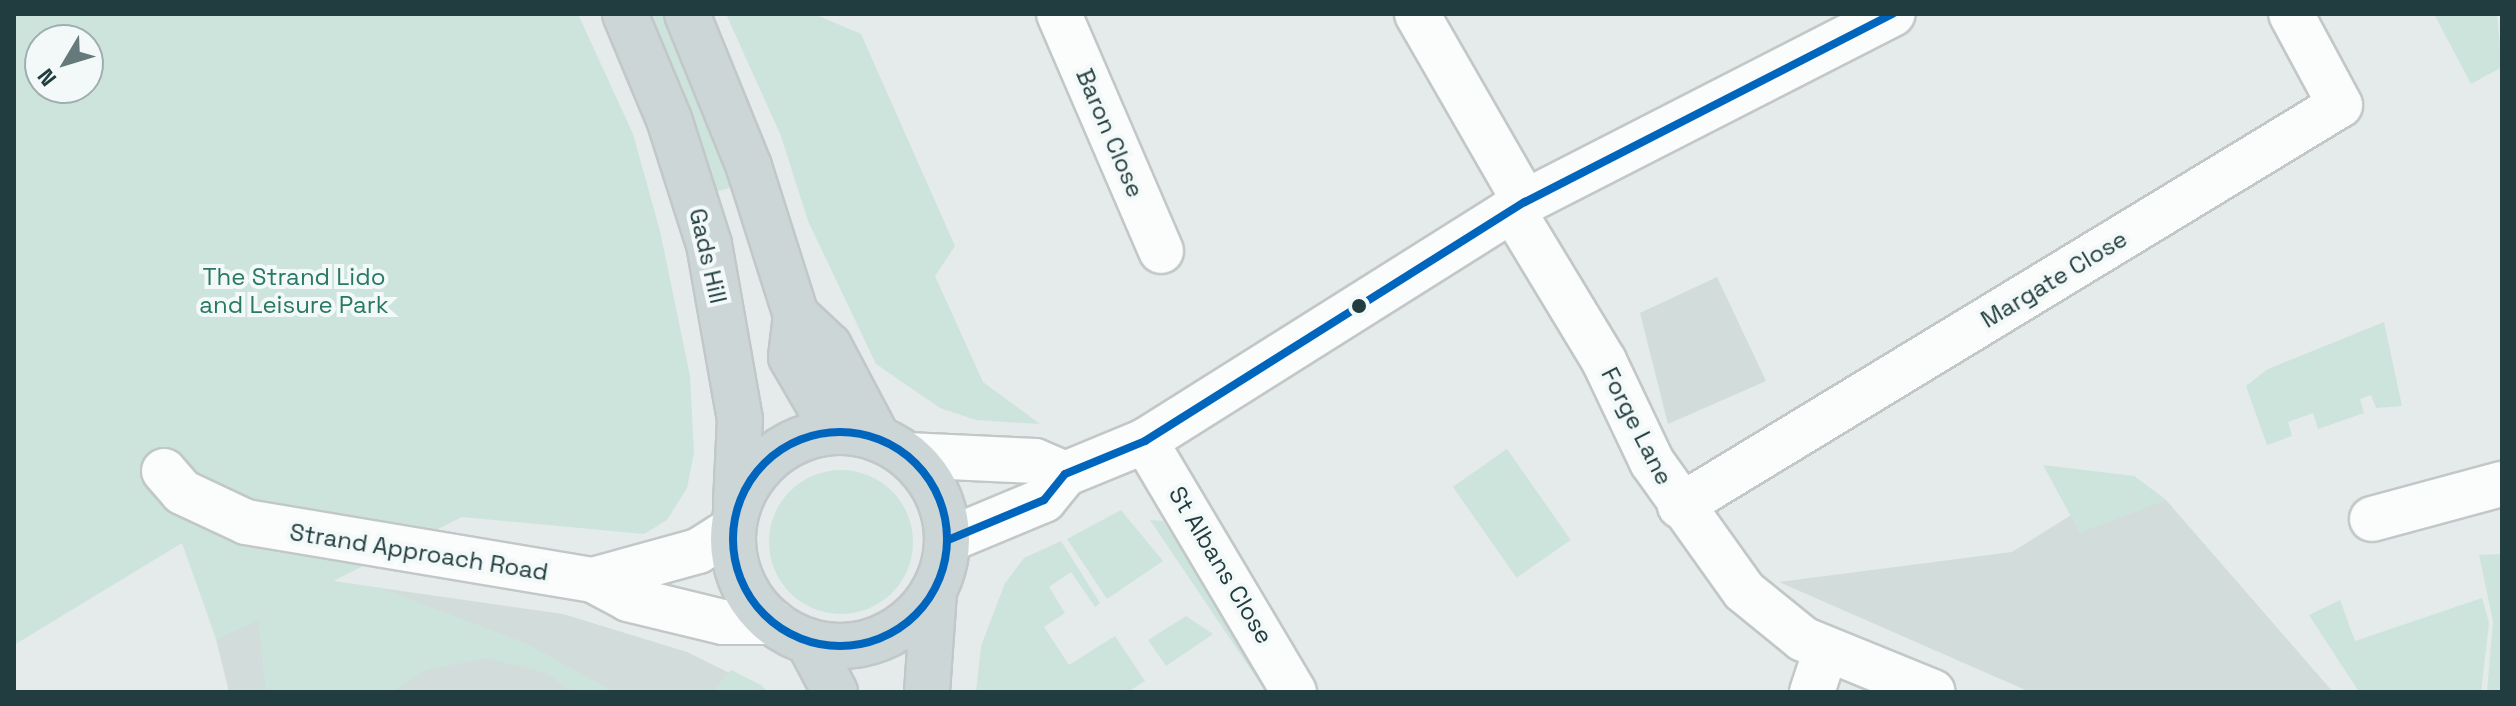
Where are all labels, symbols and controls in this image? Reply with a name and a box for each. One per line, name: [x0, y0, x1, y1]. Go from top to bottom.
north arrow: [24, 24, 104, 104]
text: N: [31, 63, 62, 92]
street label: Baron Close: [1070, 64, 1150, 202]
street label: Gads Hill: [683, 206, 733, 306]
street label: Margate Close: [1976, 224, 2132, 334]
park label: The Strand Lido and Leisure Park: [199, 263, 389, 319]
unlabelled marker: [1351, 298, 1367, 314]
street label: Forge Lane: [1595, 362, 1679, 490]
street label: St Albans Close: [1163, 481, 1279, 649]
street label: Strand Approach Road: [288, 517, 550, 587]

